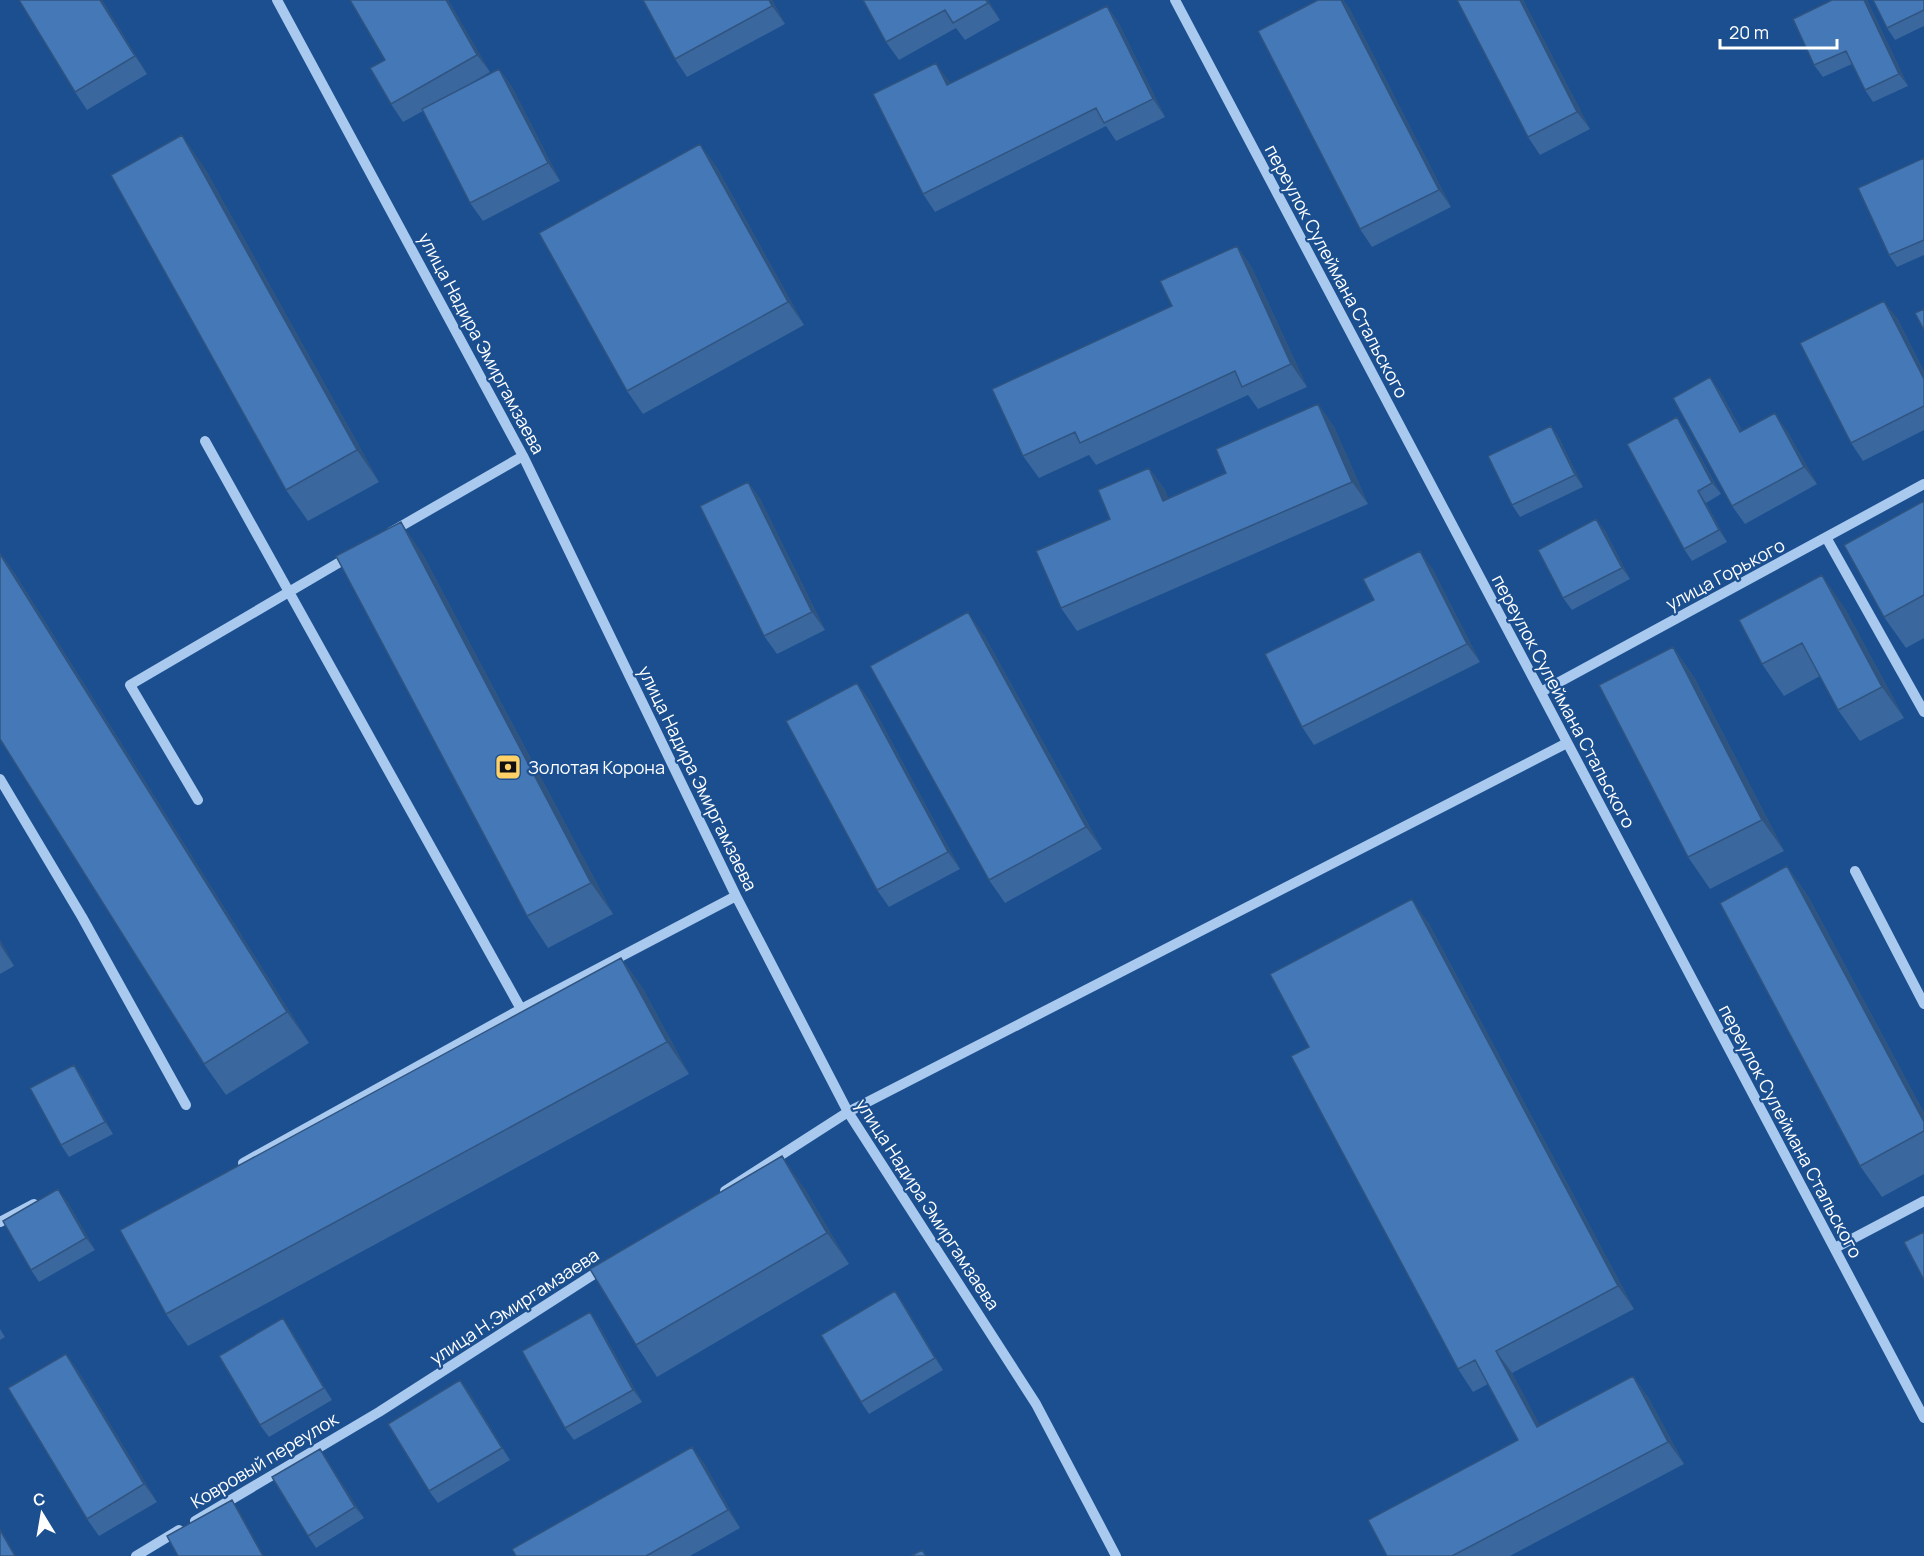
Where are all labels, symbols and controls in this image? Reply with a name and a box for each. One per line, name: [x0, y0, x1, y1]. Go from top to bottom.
scale bar: [1720, 12, 1837, 50]
text: 20 m: [1729, 20, 1769, 44]
street label: переулок Сулеймана Стальского: [1260, 140, 1414, 402]
street label: улица Надира Эмиргамзаева: [413, 228, 551, 458]
street label: улица Горького: [1661, 532, 1789, 616]
street label: переулок Сулеймана Стальского: [1487, 570, 1641, 832]
street label: улица Надира Эмиргамзаева: [633, 661, 763, 895]
bank icon: Золотая Корона: [493, 752, 523, 782]
place label: Золотая Корона: [528, 755, 665, 779]
street label: переулок Сулеймана Стальского: [1714, 1000, 1868, 1262]
street label: улица Надира Эмиргамзаева: [850, 1094, 1006, 1314]
street label: улица Н.Эмиргамзаева: [425, 1242, 603, 1370]
street label: Ковровый переулок: [186, 1406, 343, 1514]
north arrow: [12, 1484, 72, 1544]
text: С: [31, 1487, 47, 1511]

